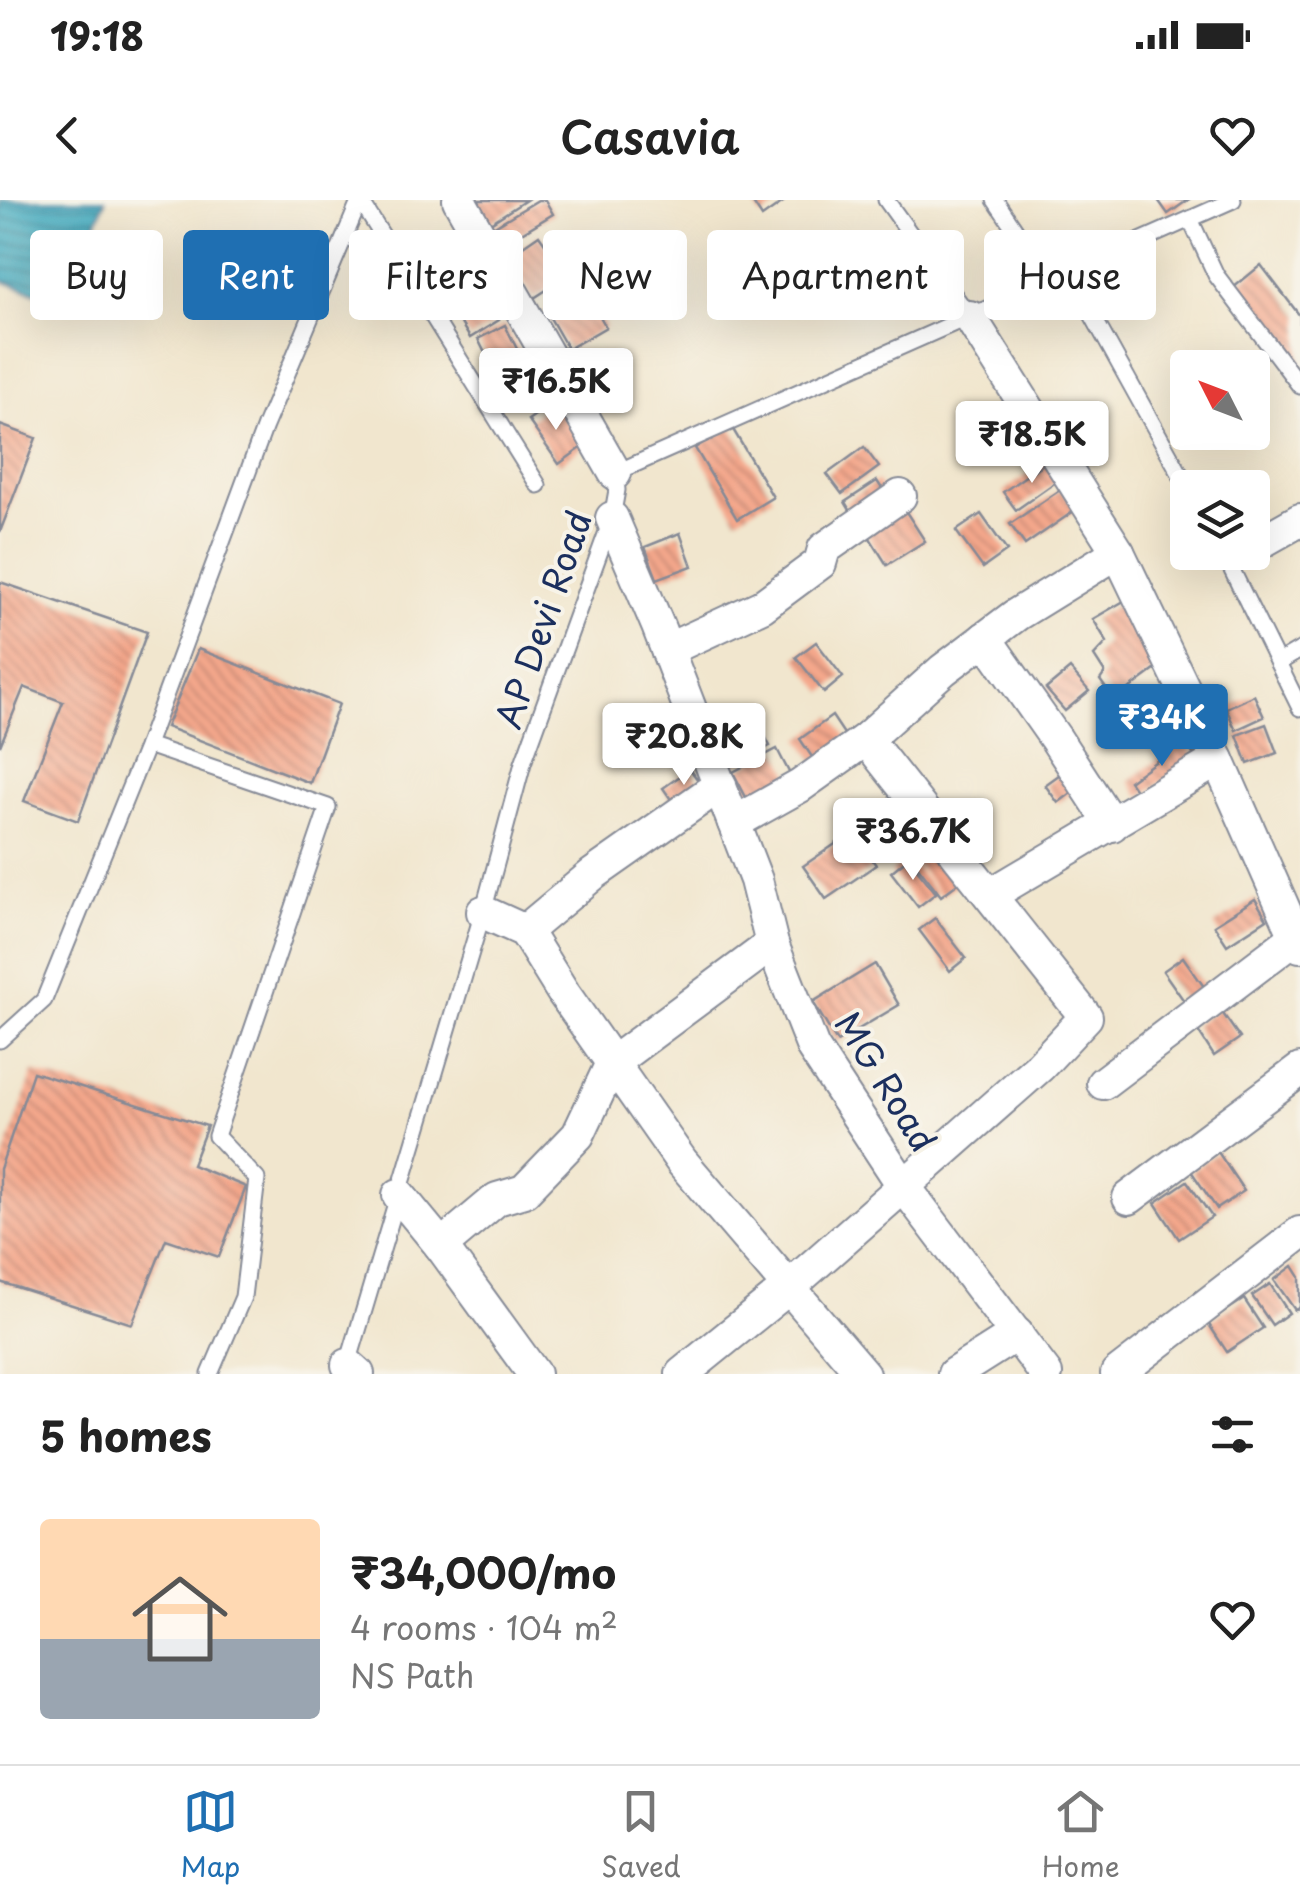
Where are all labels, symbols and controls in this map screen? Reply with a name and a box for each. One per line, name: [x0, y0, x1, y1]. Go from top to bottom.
text: 19:18: [50, 7, 144, 64]
text: Casavia: [560, 101, 740, 169]
icon: back: [40, 108, 95, 163]
icon: heart: [1205, 108, 1260, 163]
chip: Buy: [30, 230, 163, 320]
chip: Rent: [183, 230, 329, 320]
chip: Filters: [349, 230, 523, 320]
chip: New: [543, 230, 687, 320]
chip: Apartment: [707, 230, 964, 320]
chip: House: [984, 230, 1156, 320]
pin: ₹16.5K: [475, 348, 637, 433]
north arrow: [1170, 350, 1270, 450]
map controls: [1170, 350, 1270, 570]
text: ₹16.5K: [501, 356, 611, 404]
pin: ₹18.5K: [951, 401, 1113, 486]
text: ₹18.5K: [978, 409, 1086, 457]
button: layers: [1170, 470, 1270, 570]
street label: AP Devi Road: [480, 503, 604, 735]
pin: ₹34K: [1103, 684, 1221, 769]
text: ₹34K: [1118, 692, 1206, 740]
pin: ₹20.8K: [603, 703, 765, 788]
text: ₹20.8K: [624, 711, 744, 759]
pin: ₹36.7K: [832, 798, 994, 883]
text: ₹36.7K: [855, 806, 971, 854]
street label: MG Road: [823, 1001, 951, 1161]
text: 5 homes: [40, 1403, 212, 1466]
icon: filters: [1205, 1407, 1260, 1462]
text: ₹34,000/mo: [350, 1540, 616, 1603]
icon: home: [120, 1559, 240, 1679]
icon: heart: [1205, 1592, 1260, 1647]
text: 4 rooms · 104 m²: [350, 1603, 618, 1651]
text: NS Path: [350, 1651, 474, 1699]
tab: Map: [180, 1784, 240, 1887]
tab: Saved: [601, 1784, 681, 1887]
tab: Home: [1042, 1784, 1120, 1887]

